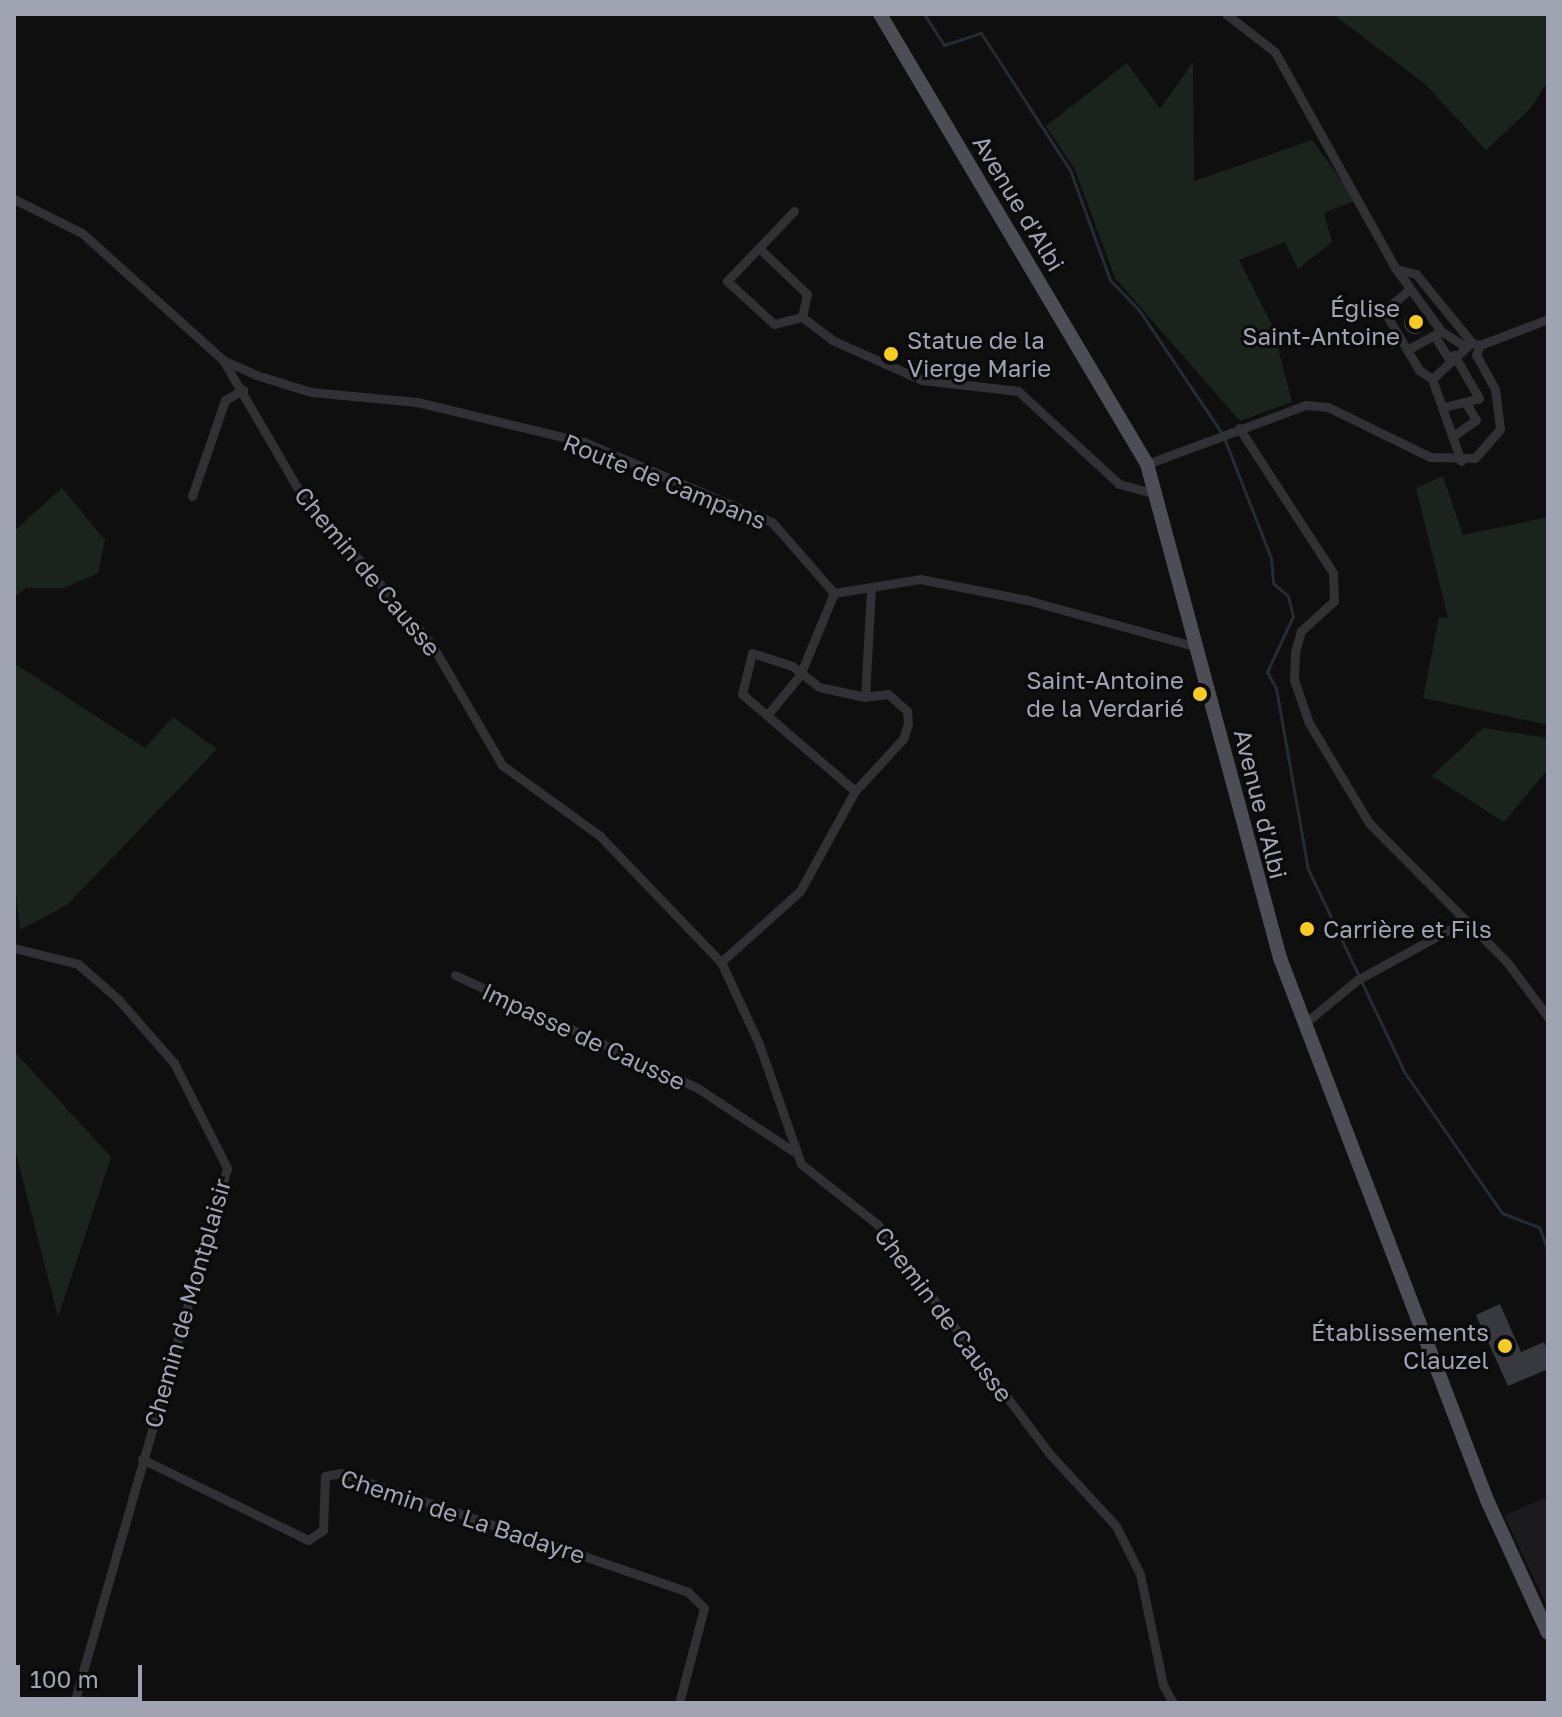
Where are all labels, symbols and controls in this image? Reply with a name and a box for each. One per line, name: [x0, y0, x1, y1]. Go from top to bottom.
street label: Avenue d'Albi: [967, 130, 1071, 276]
place label: Église Saint-Antoine: [1242, 294, 1400, 350]
marker: Église Saint-Antoine: [1407, 313, 1425, 331]
place label: Statue de la Vierge Marie: [907, 326, 1051, 382]
marker: Statue de la Vierge Marie: [882, 345, 900, 363]
street label: Route de Campans: [559, 427, 771, 535]
street label: Chemin de Causse: [289, 481, 447, 661]
place label: Saint-Antoine de la Verdarié: [1026, 666, 1184, 722]
marker: Saint-Antoine de la Verdarié: [1191, 685, 1209, 703]
street label: Avenue d'Albi: [1228, 726, 1294, 882]
place label: Carrière et Fils: [1323, 915, 1492, 943]
marker: Carrière et Fils: [1298, 920, 1316, 938]
street label: Impasse de Causse: [478, 976, 690, 1096]
street label: Chemin de Montplaisir: [138, 1175, 236, 1431]
street label: Chemin de Causse: [869, 1221, 1019, 1407]
place label: Établissements Clauzel: [1311, 1318, 1489, 1374]
marker: Établissements Clauzel: [1496, 1337, 1514, 1355]
street label: Chemin de La Badayre: [337, 1463, 589, 1569]
scale bar: [20, 1649, 146, 1699]
text: 100 m: [30, 1664, 99, 1693]

